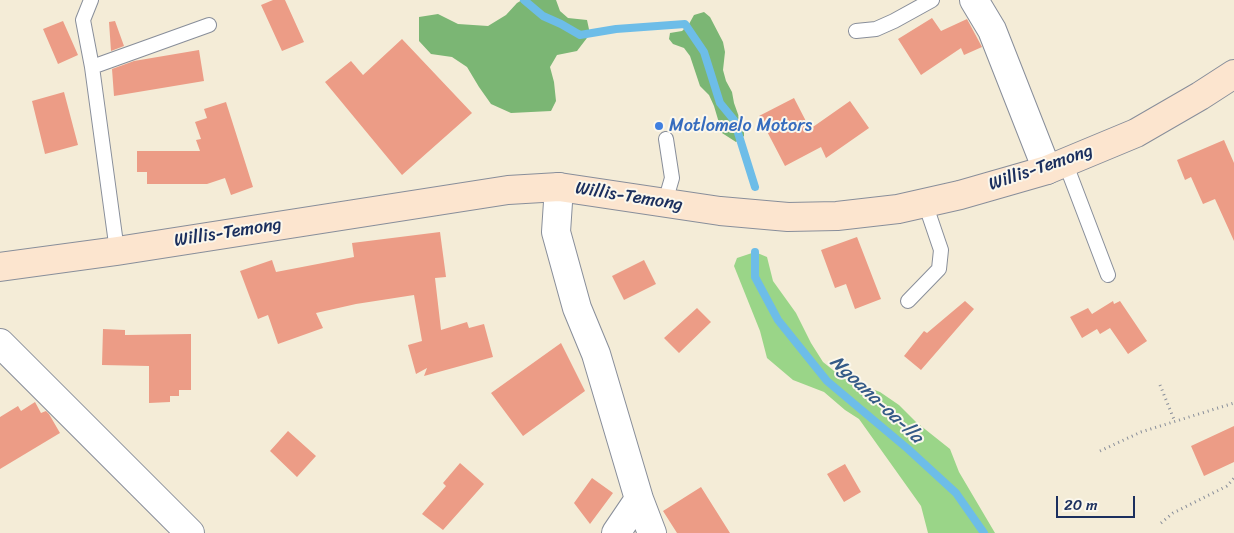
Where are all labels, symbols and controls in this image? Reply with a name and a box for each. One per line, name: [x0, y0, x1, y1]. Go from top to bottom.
place label: Motlomelo Motors: [669, 115, 812, 137]
marker: Motlomelo Motors: [653, 120, 665, 132]
street label: Willis-Temong: [986, 140, 1096, 196]
street label: Willis-Temong: [574, 178, 684, 216]
street label: Willis-Temong: [173, 214, 283, 252]
water label: Ngoana-oa-lla: [825, 351, 927, 449]
scale bar: [1059, 486, 1138, 518]
text: 20 m: [1064, 492, 1098, 518]

